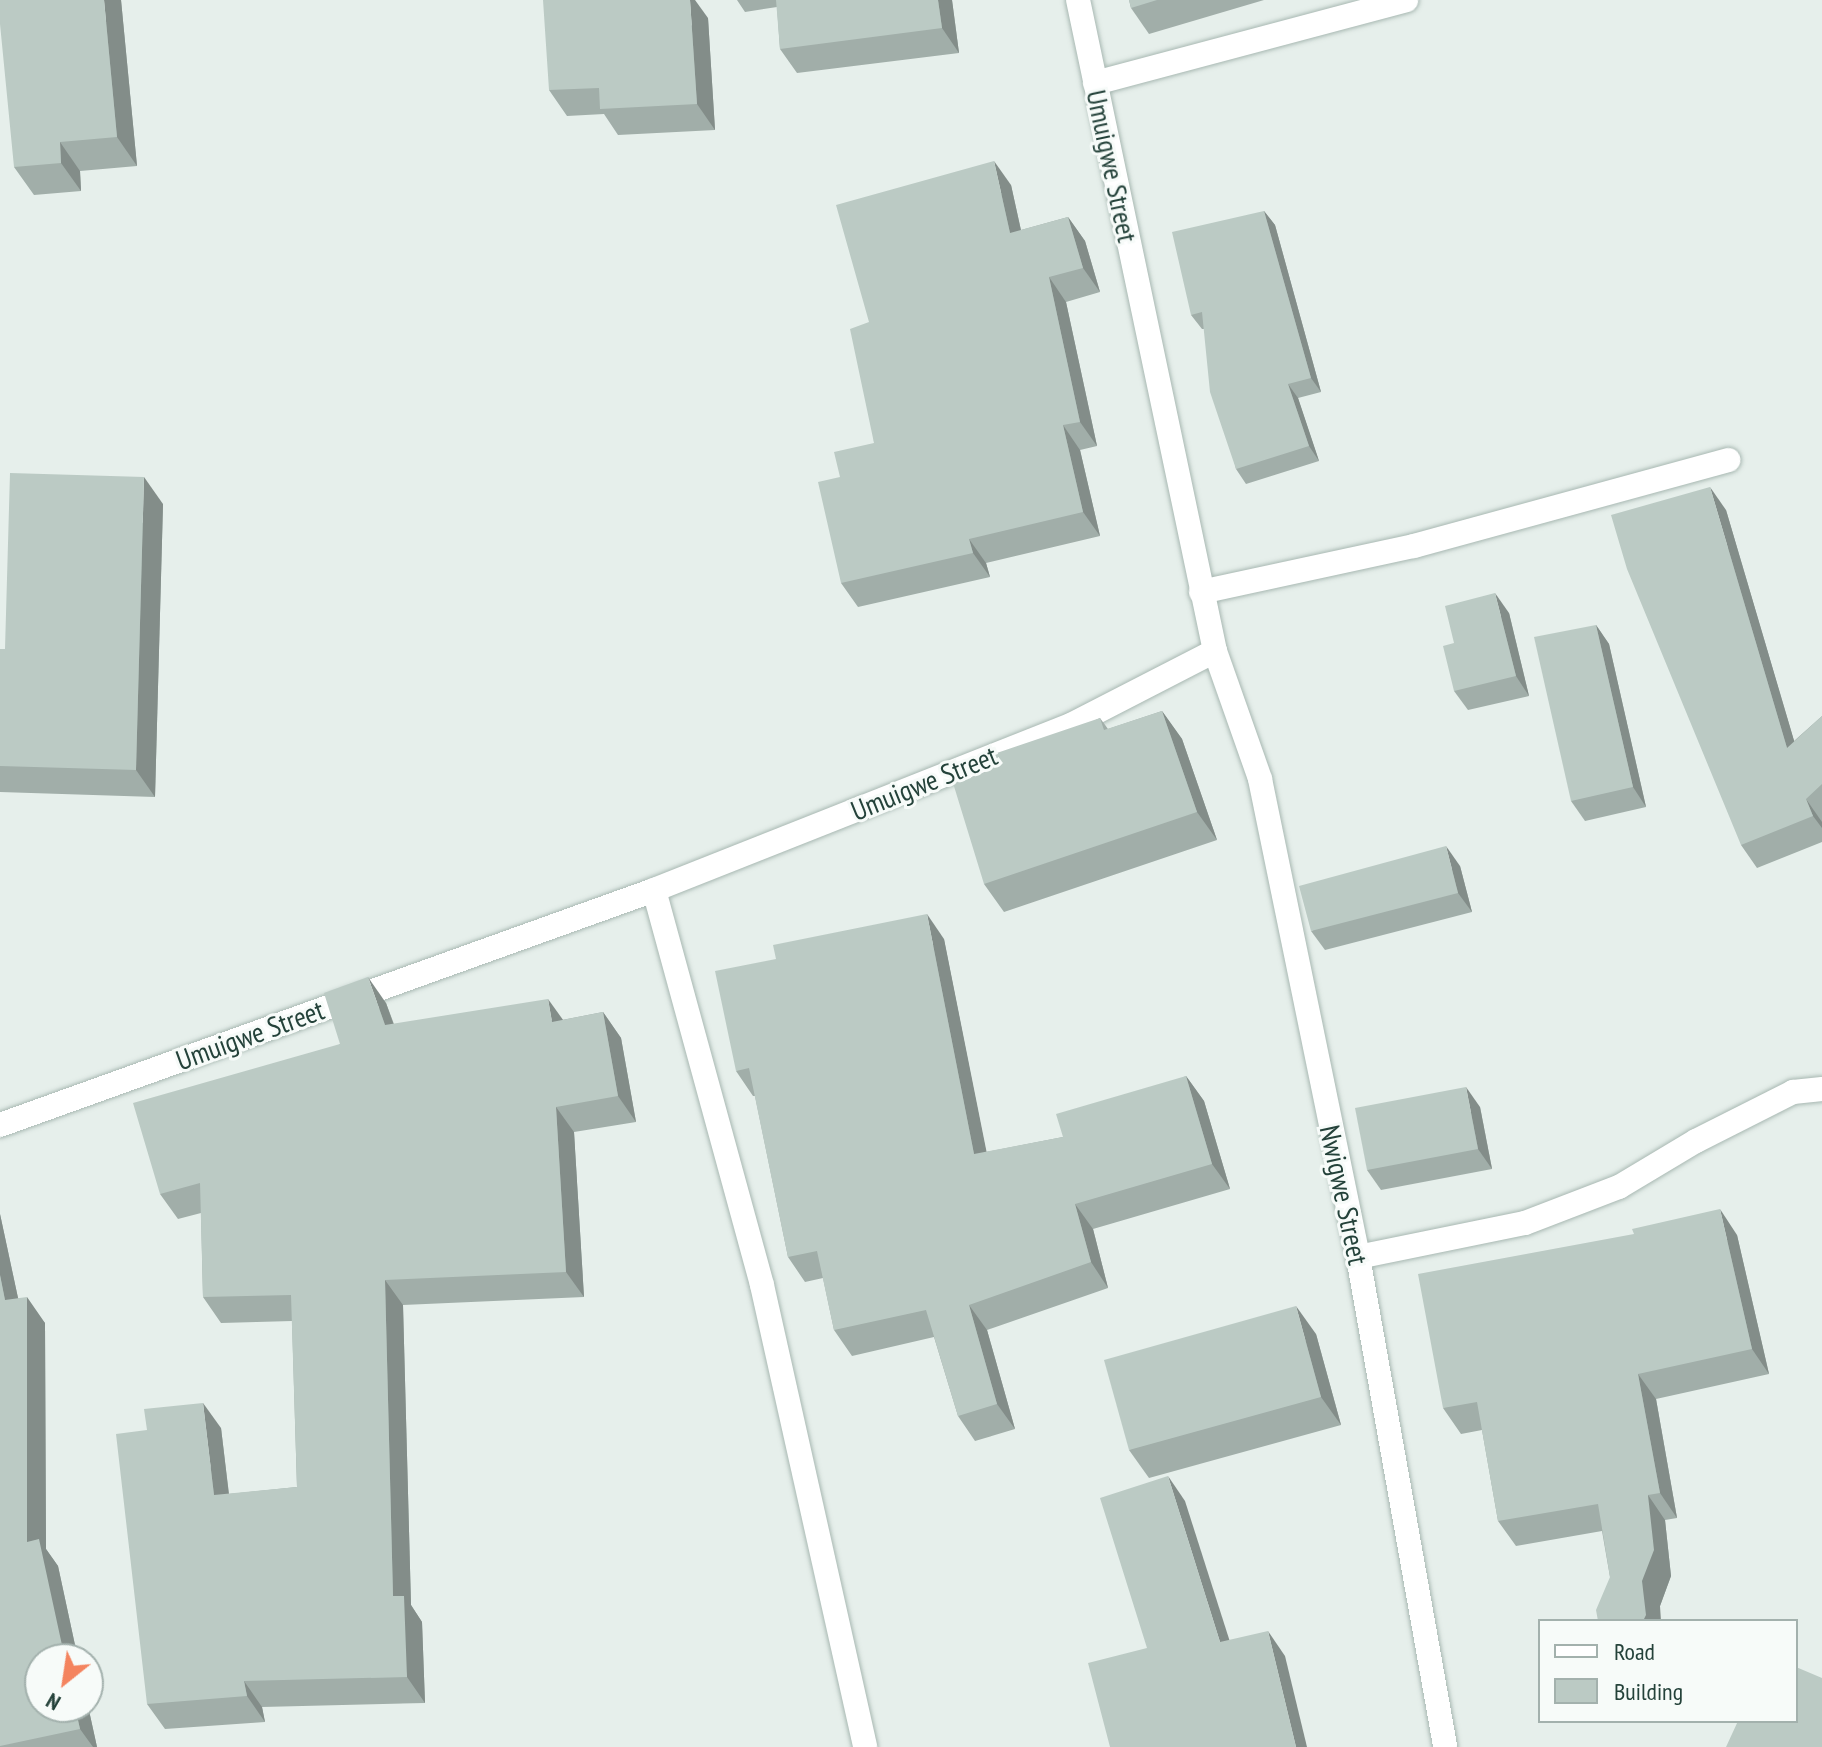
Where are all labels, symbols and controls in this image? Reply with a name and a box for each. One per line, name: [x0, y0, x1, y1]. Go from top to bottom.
street label: Umuigwe Street: [1079, 87, 1145, 245]
street label: Umuigwe Street: [846, 738, 1002, 828]
street label: Umuigwe Street: [171, 993, 329, 1077]
street label: Nwigwe Street: [1313, 1122, 1375, 1268]
legend: [1538, 1619, 1798, 1723]
text: Road: [1614, 1636, 1655, 1667]
north arrow: [24, 1643, 104, 1723]
text: Building: [1614, 1676, 1683, 1707]
text: N: [41, 1687, 65, 1717]

